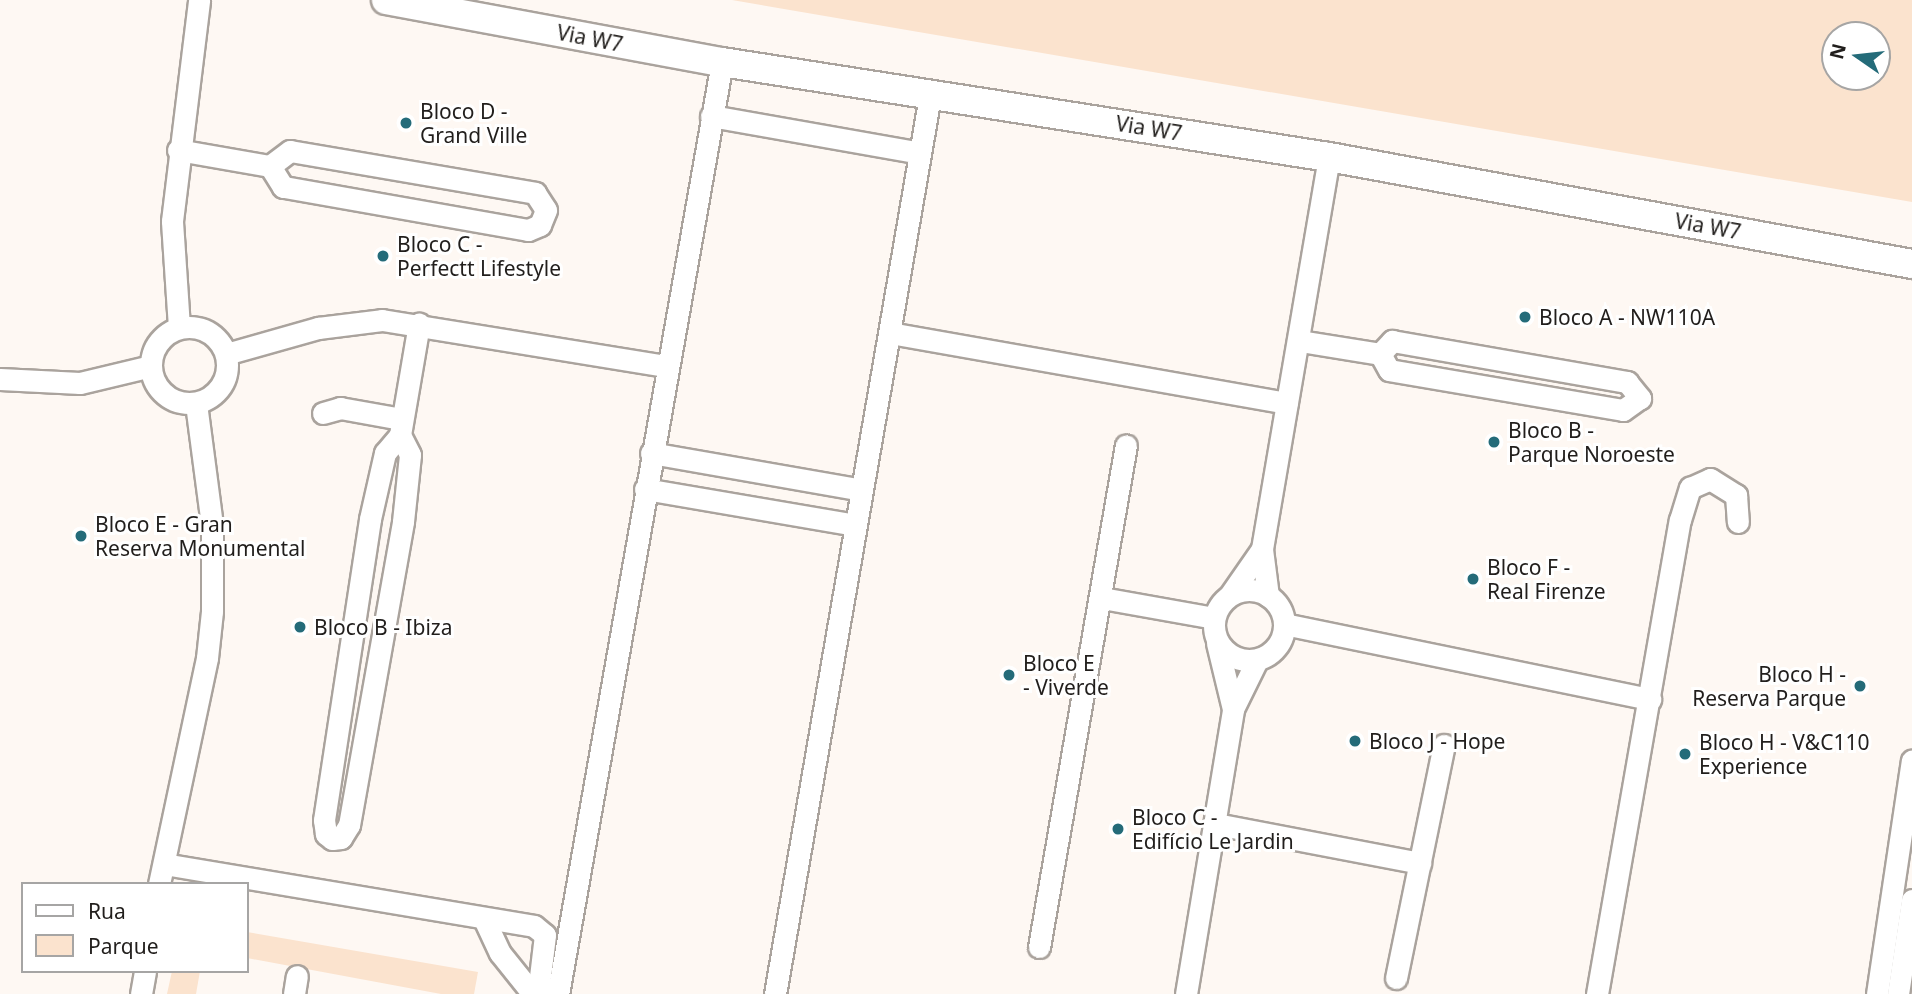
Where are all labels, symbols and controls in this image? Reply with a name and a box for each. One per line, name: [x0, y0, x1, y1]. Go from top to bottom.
street label: Via W7: [555, 19, 625, 57]
north arrow: [1821, 21, 1891, 91]
text: N: [1823, 41, 1852, 62]
place label: Bloco D - Grand Ville: [420, 98, 527, 148]
street label: Via W7: [1114, 110, 1184, 146]
marker: Bloco D - Grand Ville: [398, 115, 414, 131]
street label: Via W7: [1673, 208, 1743, 244]
place label: Bloco C - Perfectt Lifestyle: [397, 231, 561, 281]
marker: Bloco C - Perfectt Lifestyle: [375, 248, 391, 264]
place label: Bloco A - NW110A: [1539, 304, 1715, 330]
marker: Bloco A - NW110A: [1517, 309, 1533, 325]
place label: Bloco B - Parque Noroeste: [1508, 417, 1675, 467]
marker: Bloco B - Parque Noroeste: [1486, 434, 1502, 450]
place label: Bloco E - Gran Reserva Monumental: [95, 511, 305, 561]
marker: Bloco E - Gran Reserva Monumental: [73, 528, 89, 544]
place label: Bloco F - Real Firenze: [1487, 554, 1606, 604]
marker: Bloco F - Real Firenze: [1465, 571, 1481, 587]
place label: Bloco B - Ibiza: [314, 614, 452, 640]
marker: Bloco B - Ibiza: [292, 619, 308, 635]
place label: Bloco E - Viverde: [1023, 650, 1109, 700]
place label: Bloco H - Reserva Parque: [1692, 661, 1846, 711]
marker: Bloco E - Viverde: [1001, 667, 1017, 683]
marker: Bloco H - Reserva Parque: [1852, 678, 1868, 694]
place label: Bloco J - Hope: [1369, 728, 1505, 754]
place label: Bloco H - V&C110 Experience: [1699, 729, 1870, 779]
marker: Bloco J - Hope: [1347, 733, 1363, 749]
marker: Bloco H - V&C110 Experience: [1677, 746, 1693, 762]
place label: Bloco C - Edifício Le Jardin: [1132, 804, 1294, 854]
marker: Bloco C - Edifício Le Jardin: [1110, 821, 1126, 837]
legend: [21, 882, 248, 973]
text: Rua: [88, 897, 126, 925]
text: Parque: [88, 932, 158, 960]

